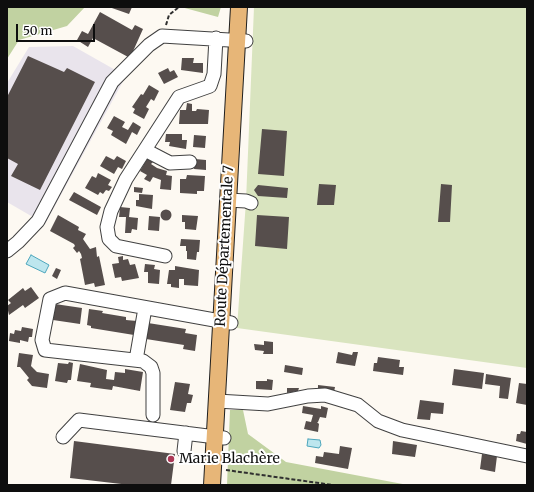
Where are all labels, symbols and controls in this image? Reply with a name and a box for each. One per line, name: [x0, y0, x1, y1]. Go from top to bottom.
scale bar: [18, 16, 97, 42]
text: 50 m: [23, 23, 52, 38]
street label: Route Départementale 7: [212, 165, 238, 327]
place label: Marie Blachère: [179, 451, 280, 467]
marker: Marie Blachère: [166, 454, 176, 464]

